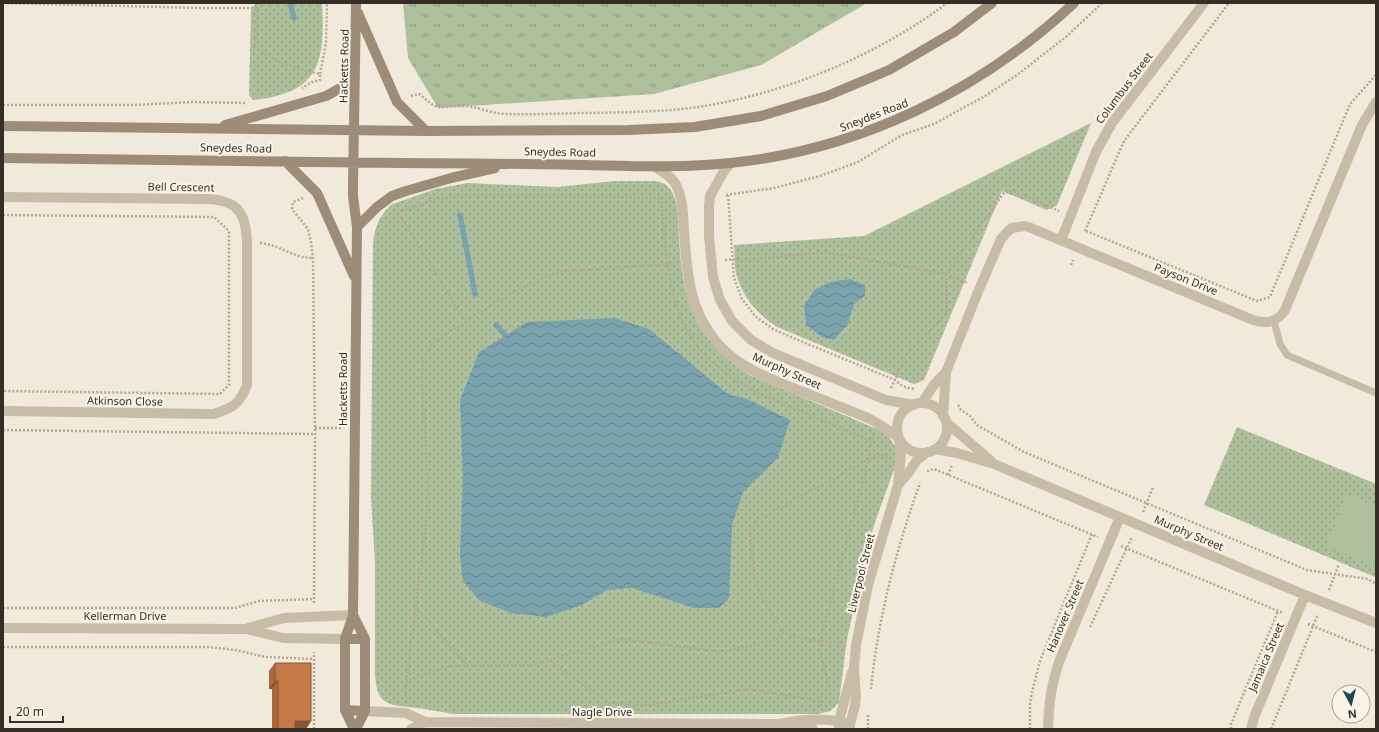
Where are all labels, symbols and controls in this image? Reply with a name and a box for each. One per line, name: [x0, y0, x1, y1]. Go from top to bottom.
street label: Hacketts Road: [335, 29, 352, 103]
street label: Columbus Street: [1092, 49, 1155, 127]
street label: Sneydes Road: [838, 95, 910, 134]
street label: Sneydes Road: [200, 139, 272, 156]
street label: Sneydes Road: [524, 143, 596, 160]
street label: Bell Crescent: [147, 178, 215, 195]
street label: Payson Drive: [1152, 259, 1220, 298]
street label: Murphy Street: [750, 349, 824, 392]
street label: Hacketts Road: [335, 352, 350, 426]
street label: Atkinson Close: [87, 392, 163, 409]
street label: Murphy Street: [1152, 511, 1226, 554]
street label: Liverpool Street: [843, 532, 878, 614]
street label: Hanover Street: [1043, 577, 1087, 654]
street label: Kellerman Drive: [84, 608, 166, 623]
street label: Jamaica Street: [1244, 620, 1287, 694]
north arrow: [1331, 684, 1371, 724]
scale bar: [10, 698, 63, 724]
text: 20 m: [16, 703, 44, 720]
street label: Nagle Drive: [572, 704, 632, 719]
text: N: [1347, 706, 1358, 722]

